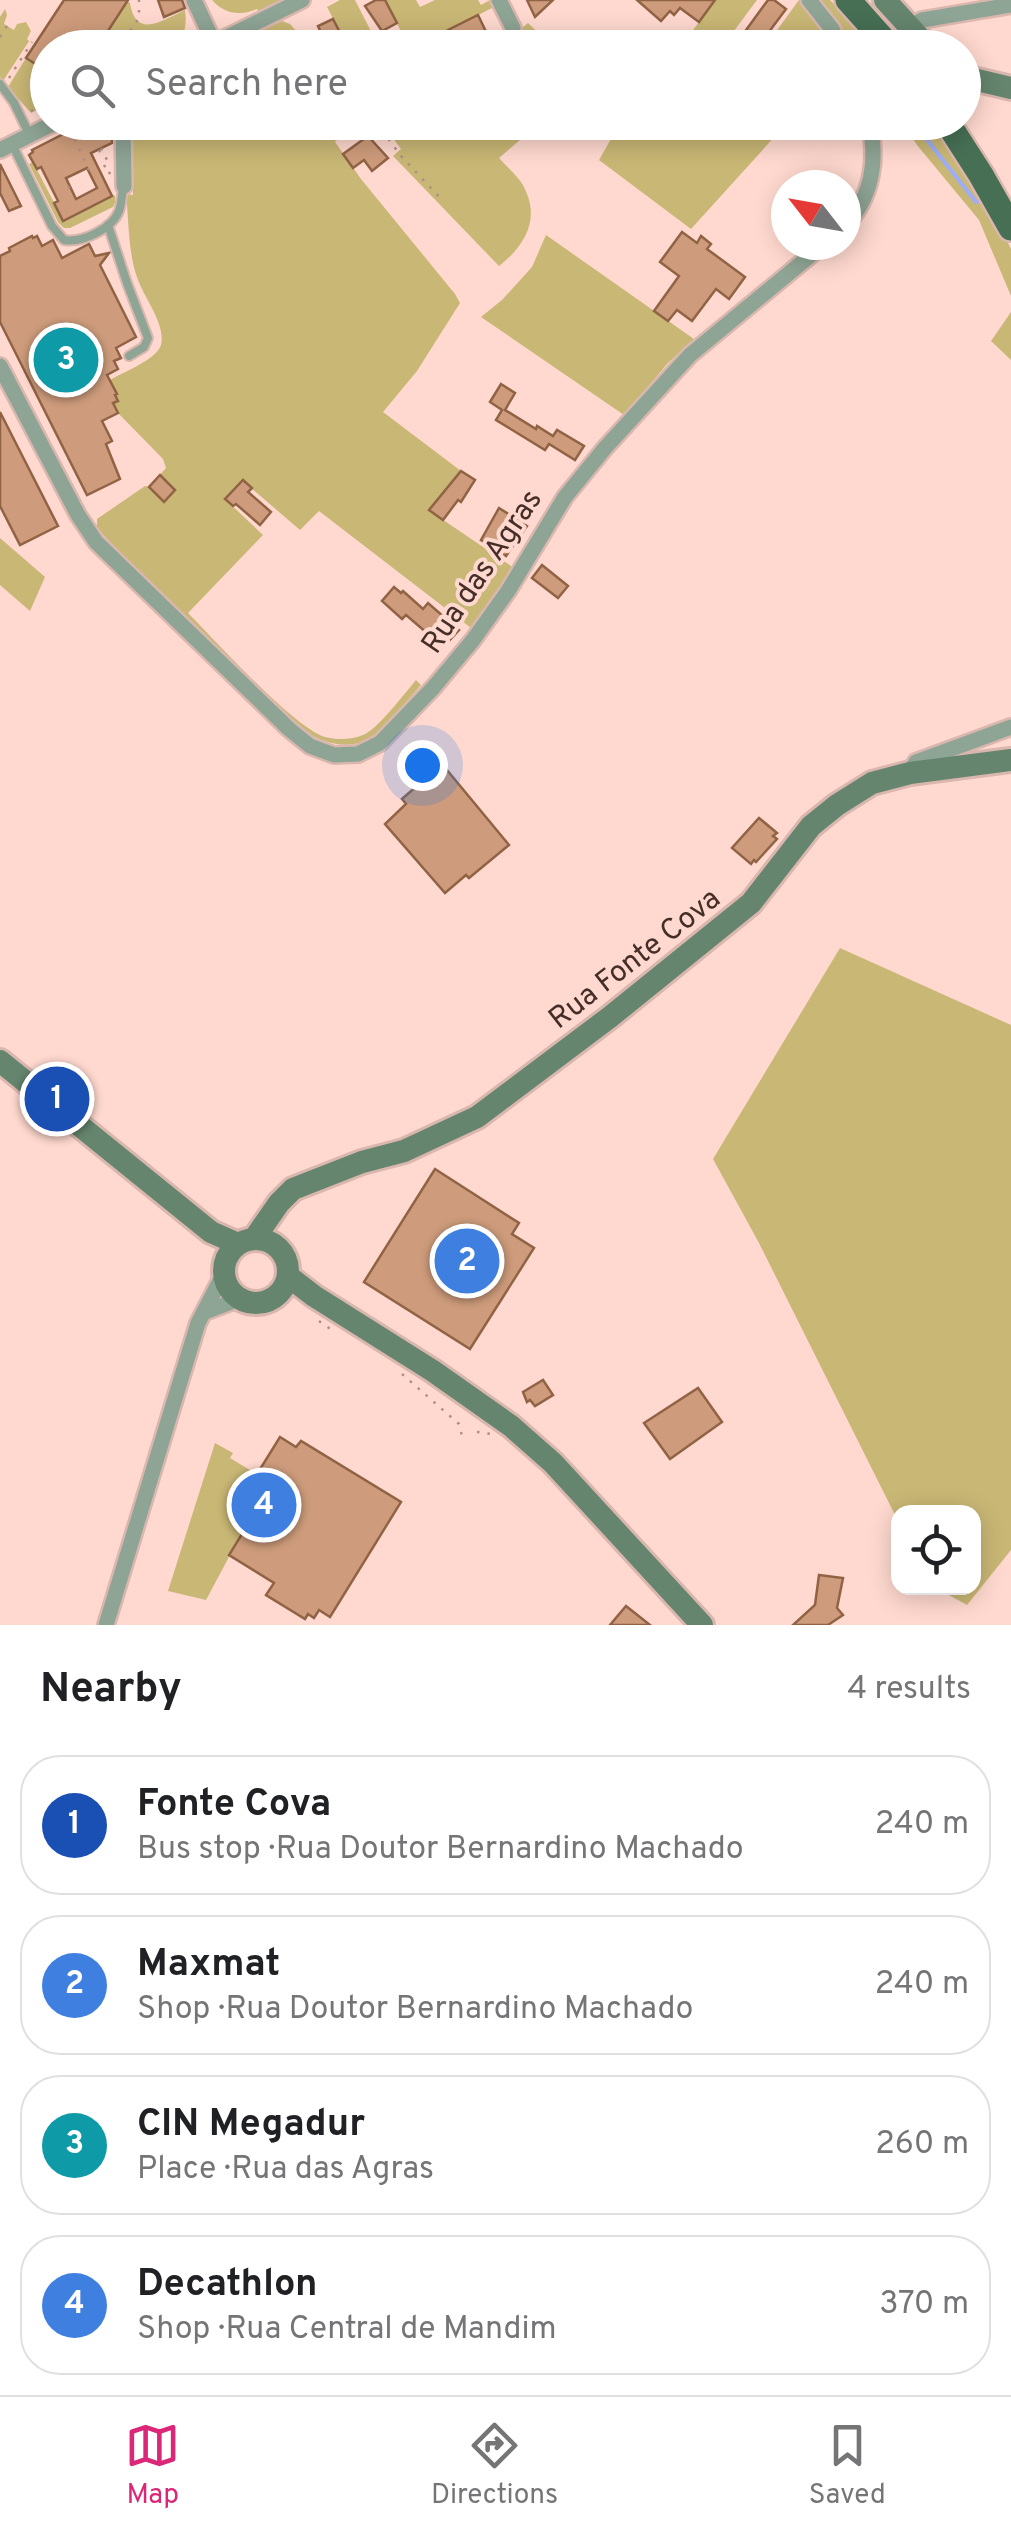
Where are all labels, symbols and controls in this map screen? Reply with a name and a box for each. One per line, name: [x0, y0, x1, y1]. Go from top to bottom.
search box: [30, 30, 981, 140]
icon: search: [65, 58, 120, 113]
text: Search here: [145, 61, 348, 110]
north arrow: [771, 170, 861, 260]
pin: 3: [34, 322, 98, 398]
street label: Rua das Agras: [415, 483, 552, 662]
your location: [397, 740, 448, 791]
street label: Rua Fonte Cova: [542, 881, 729, 1039]
pin: 1: [24, 1062, 90, 1136]
pin: 2: [434, 1224, 500, 1298]
pin: 4: [232, 1468, 296, 1542]
map controls: [891, 1505, 981, 1595]
button: locate: [891, 1505, 981, 1595]
text: Nearby: [40, 1664, 182, 1717]
text: 4 results: [847, 1670, 971, 1710]
text: Fonte Cova: [137, 1781, 331, 1830]
text: 1: [68, 1805, 81, 1845]
text: 240 m: [875, 1805, 969, 1845]
text: Bus stop · Rua Doutor Bernardino Machado: [137, 1830, 744, 1870]
text: Maxmat: [137, 1941, 280, 1990]
text: 2: [65, 1965, 84, 2005]
text: 240 m: [875, 1965, 969, 2005]
text: Shop · Rua Doutor Bernardino Machado: [137, 1990, 693, 2030]
text: CIN Megadur: [137, 2101, 365, 2150]
text: 3: [65, 2125, 84, 2165]
text: 260 m: [875, 2125, 969, 2165]
text: Place · Rua das Agras: [137, 2150, 434, 2190]
text: Decathlon: [137, 2261, 318, 2310]
text: 4: [64, 2285, 85, 2325]
text: 370 m: [879, 2285, 969, 2325]
text: Shop · Rua Central de Mandim: [137, 2310, 557, 2350]
tab: Map: [125, 2418, 180, 2514]
tab: Directions: [431, 2418, 558, 2514]
tab: Saved: [809, 2418, 886, 2514]

